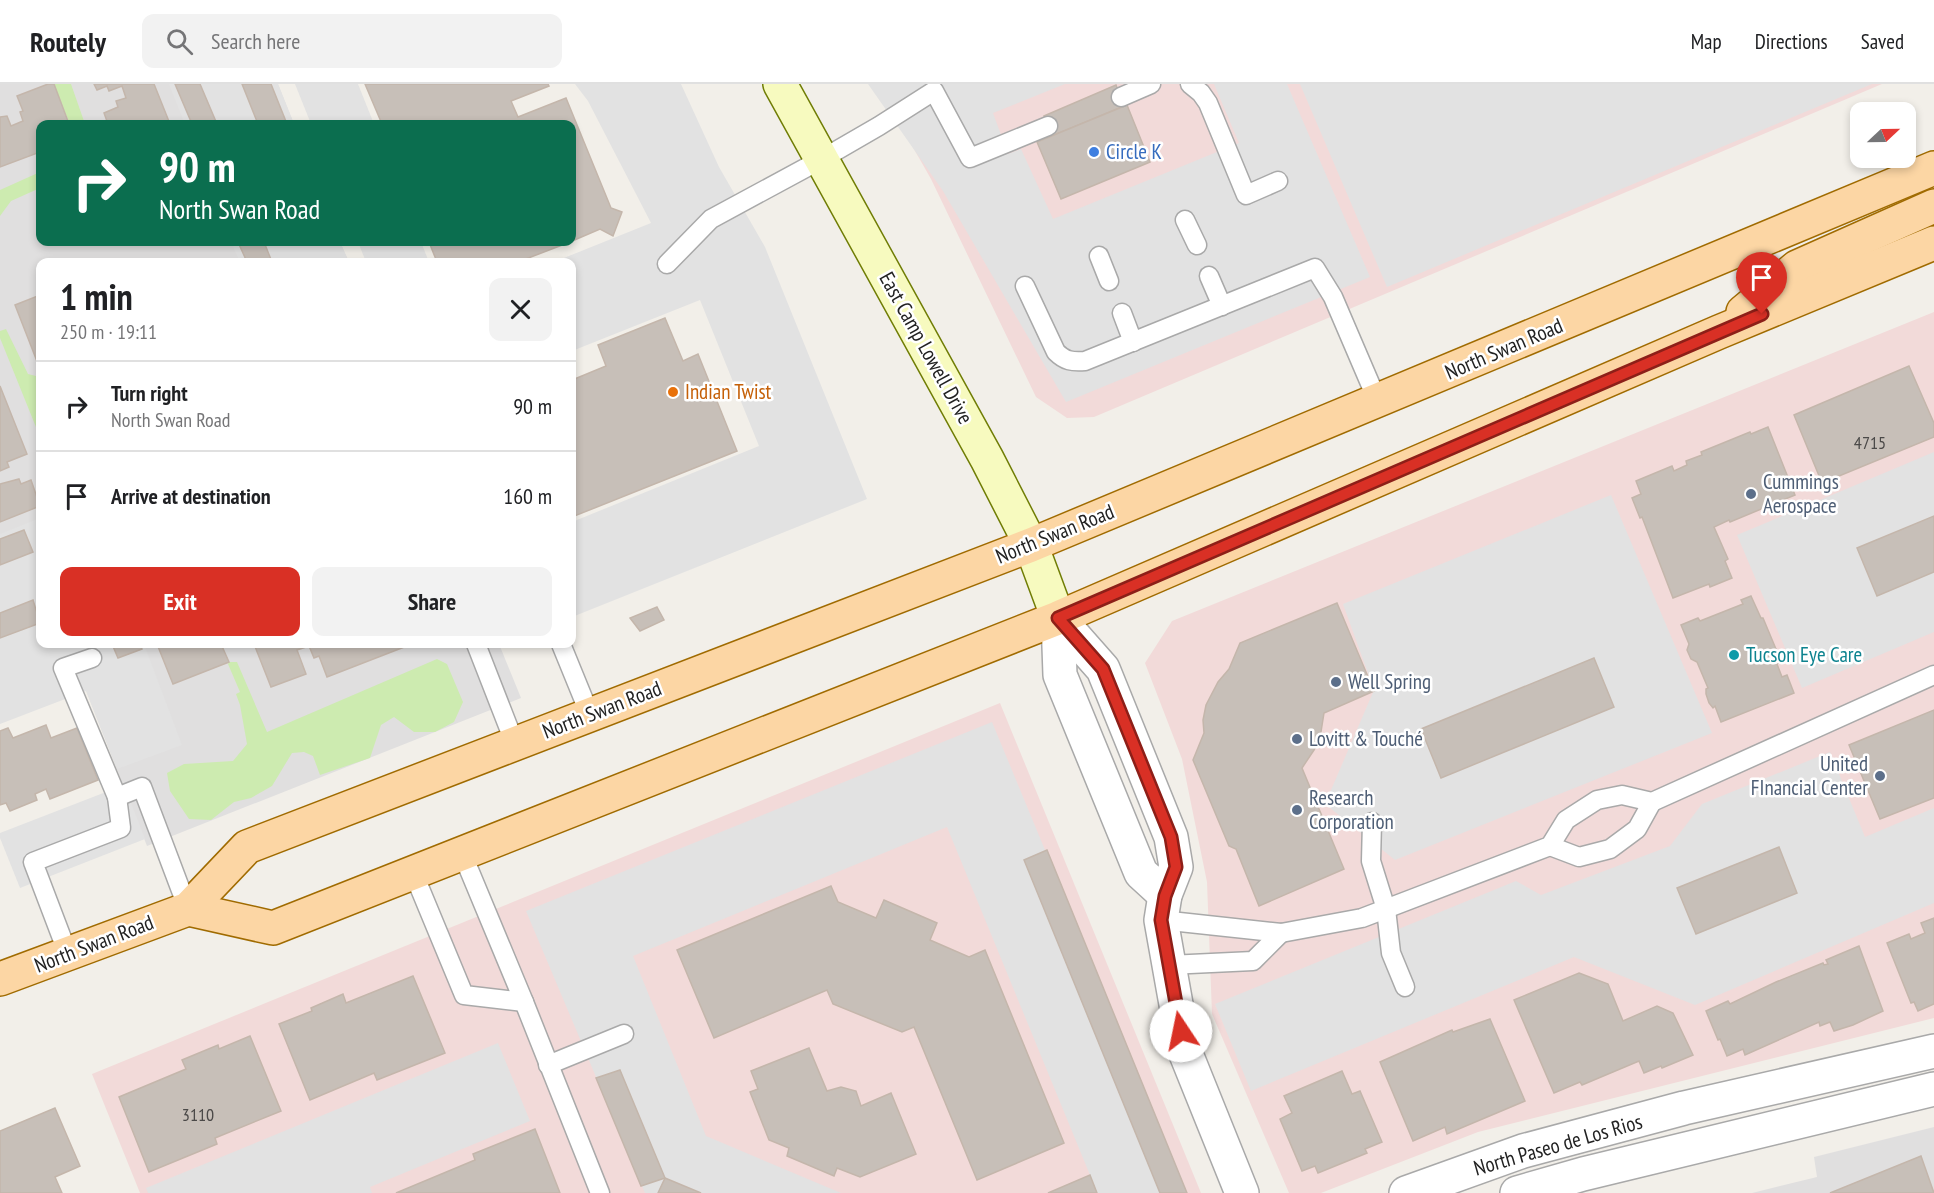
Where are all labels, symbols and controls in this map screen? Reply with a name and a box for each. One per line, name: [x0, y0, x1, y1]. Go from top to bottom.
search box: [142, 14, 562, 68]
text: Routely: [30, 23, 106, 60]
icon: search: [163, 25, 196, 58]
text: Search here: [211, 27, 300, 55]
text: Map: [1691, 28, 1722, 55]
text: Directions: [1755, 28, 1828, 55]
text: Saved: [1861, 28, 1904, 55]
north arrow: [1850, 102, 1916, 168]
map controls: [1850, 102, 1916, 168]
place label: Circle K: [1106, 138, 1162, 165]
text: 90 m: [159, 139, 236, 194]
icon: right: [60, 144, 138, 222]
marker: Circle K: [1087, 145, 1101, 159]
text: North Swan Road: [159, 192, 320, 226]
pin: [1736, 252, 1787, 314]
icon: arrive: [1745, 261, 1778, 294]
street label: East Camp Lowell Drive: [873, 267, 979, 429]
text: 1 min: [60, 273, 133, 320]
button: close: [489, 278, 552, 341]
street label: North Swan Road: [1441, 312, 1567, 385]
text: 250 m · 19:11: [60, 319, 157, 345]
place label: Indian Twist: [685, 378, 772, 405]
text: Turn right: [111, 379, 188, 407]
marker: Indian Twist: [666, 385, 680, 399]
icon: right: [60, 390, 93, 423]
text: 90 m: [513, 392, 552, 420]
text: North Swan Road: [111, 407, 230, 433]
house number: 4715: [1854, 431, 1886, 454]
place label: Cummings Aerospace: [1763, 468, 1839, 519]
icon: arrive: [60, 480, 93, 513]
text: Arrive at destination: [111, 482, 271, 510]
text: 160 m: [503, 482, 552, 510]
marker: Cummings Aerospace: [1744, 487, 1758, 501]
street label: North Swan Road: [992, 498, 1118, 570]
button: Exit: [60, 567, 300, 636]
button: Share: [312, 567, 552, 636]
place label: Tucson Eye Care: [1746, 641, 1862, 668]
marker: Tucson Eye Care: [1727, 648, 1741, 662]
place label: Well Spring: [1348, 668, 1431, 695]
street label: North Swan Road: [538, 674, 665, 745]
marker: Well Spring: [1329, 675, 1343, 689]
place label: Lovitt & Touché: [1309, 725, 1423, 752]
marker: Lovitt & Touché: [1290, 732, 1304, 746]
place label: United FInancial Center: [1751, 750, 1868, 801]
marker: United FInancial Center: [1873, 769, 1887, 783]
place label: Research Corporation: [1309, 784, 1394, 835]
marker: Research Corporation: [1290, 803, 1304, 817]
street label: North Swan Road: [30, 908, 157, 979]
position arrow: [1149, 999, 1213, 1063]
house number: 3110: [182, 1103, 214, 1126]
street label: North Paseo de Los Rios: [1471, 1108, 1645, 1181]

